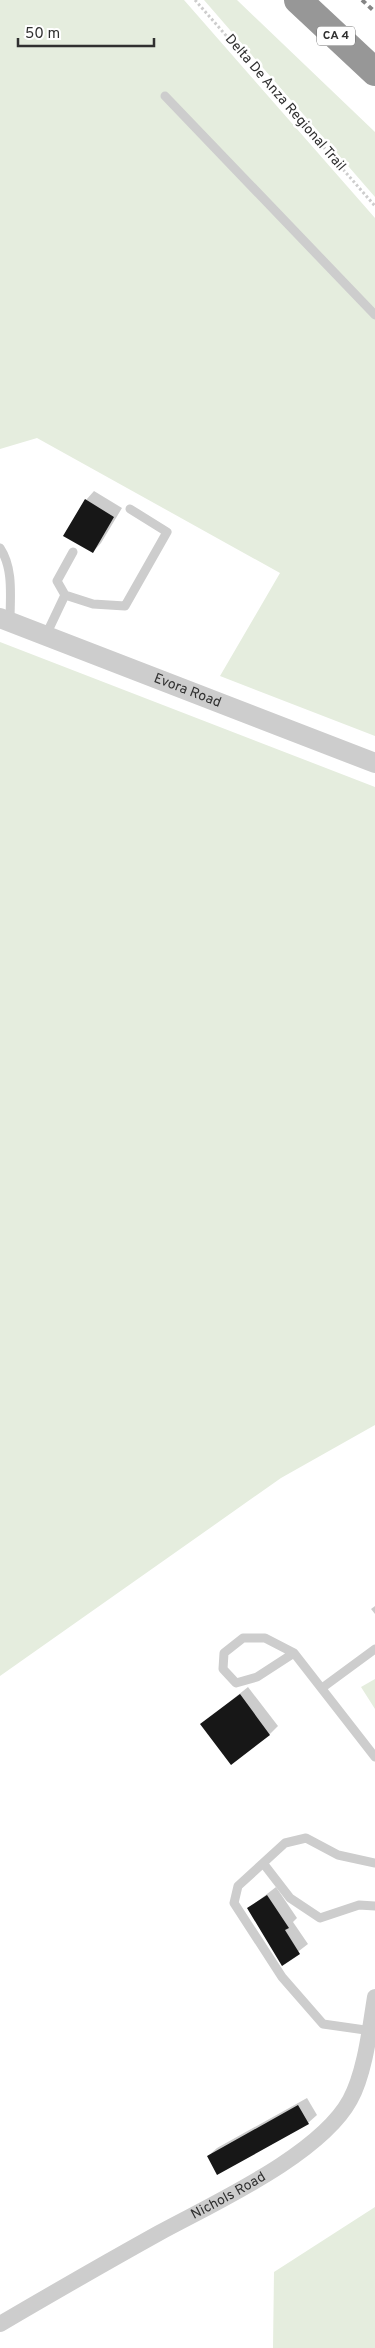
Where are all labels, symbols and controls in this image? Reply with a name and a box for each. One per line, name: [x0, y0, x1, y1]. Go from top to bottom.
scale bar: [18, 15, 154, 47]
text: 50 m: [25, 25, 60, 44]
road number: CA 4: [317, 27, 355, 46]
street label: Delta De Anza Regional Trail: [221, 31, 349, 175]
street label: Evora Road: [151, 670, 224, 711]
street label: Nichols Road: [188, 2168, 269, 2223]

